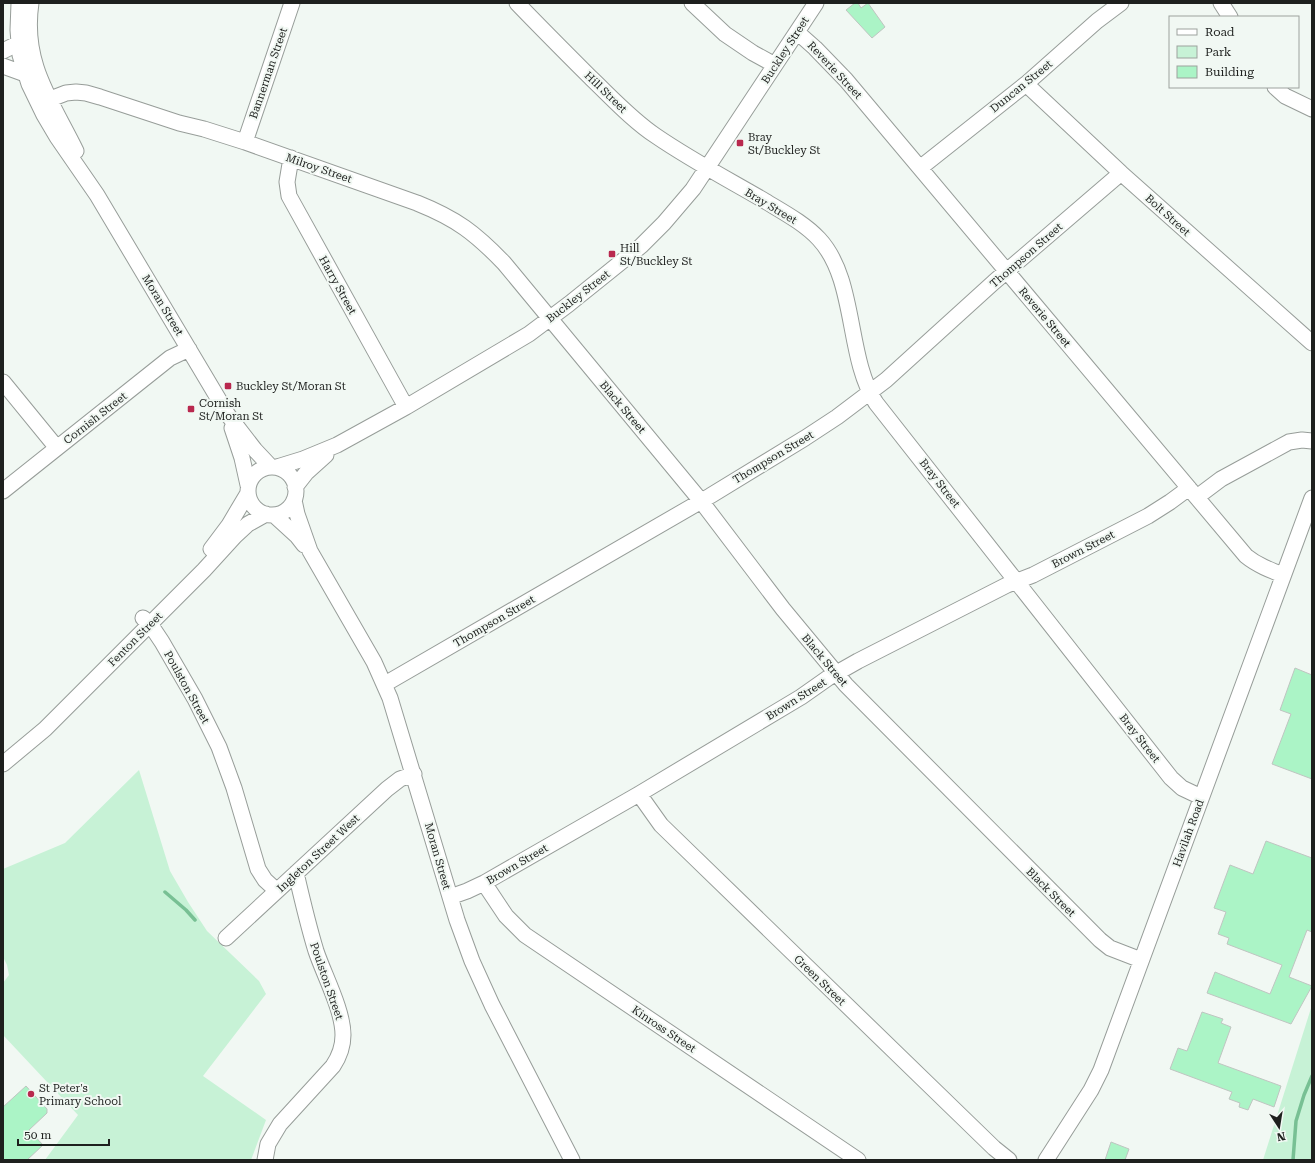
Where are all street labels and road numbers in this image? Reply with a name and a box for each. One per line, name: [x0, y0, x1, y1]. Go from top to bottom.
street label: Buckley Street: [759, 14, 812, 86]
street label: Bannerman Street: [247, 26, 290, 120]
street label: Reverie Street: [805, 39, 865, 102]
street label: Duncan Street: [988, 57, 1055, 115]
street label: Hill Street: [582, 69, 630, 116]
street label: Milroy Street: [284, 151, 354, 186]
street label: Bray Street: [742, 186, 799, 227]
street label: Bolt Street: [1143, 192, 1193, 239]
street label: Thompson Street: [987, 220, 1065, 290]
street label: Harry Street: [316, 254, 359, 317]
street label: Buckley Street: [544, 268, 613, 325]
street label: Moran Street: [139, 272, 186, 338]
street label: Reverie Street: [1016, 285, 1073, 350]
street label: Black Street: [597, 379, 648, 436]
street label: Cornish Street: [61, 390, 129, 447]
street label: Thompson Street: [731, 428, 816, 487]
street label: Bray Street: [917, 456, 963, 510]
street label: Brown Street: [1050, 528, 1117, 571]
street label: Thompson Street: [451, 593, 537, 650]
street label: Fenton Street: [106, 610, 165, 669]
street label: Black Street: [799, 632, 850, 689]
street label: Poulston Street: [161, 649, 212, 726]
street label: Brown Street: [764, 676, 829, 723]
street label: Bray Street: [1117, 711, 1163, 765]
street label: Havilah Road: [1170, 798, 1207, 869]
street label: Ingleton Street West: [274, 812, 362, 895]
street label: Moran Street: [422, 821, 453, 891]
street label: Brown Street: [484, 842, 550, 887]
street label: Black Street: [1023, 865, 1078, 920]
street label: Poulston Street: [307, 941, 346, 1022]
street label: Green Street: [791, 953, 848, 1008]
street label: Kinross Street: [629, 1003, 698, 1056]

